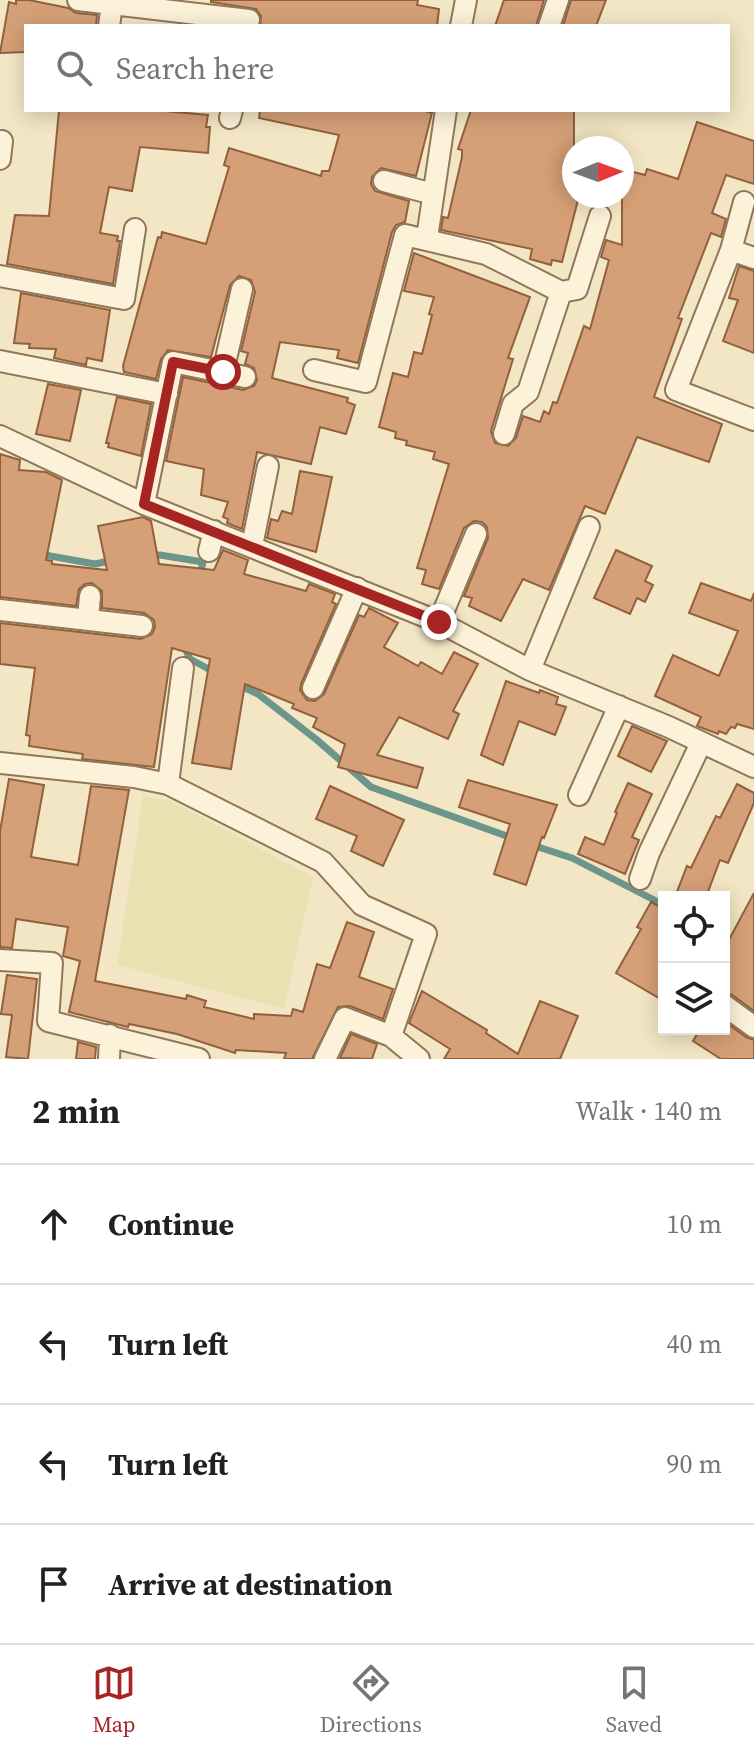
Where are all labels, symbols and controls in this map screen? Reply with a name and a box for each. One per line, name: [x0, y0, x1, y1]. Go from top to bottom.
search box: [24, 24, 730, 112]
icon: search: [52, 46, 96, 90]
text: Search here: [116, 48, 274, 89]
north arrow: [562, 136, 634, 208]
route start: [205, 354, 241, 390]
route end: [421, 604, 457, 640]
map controls: [658, 891, 730, 1035]
button: locate: [658, 891, 730, 963]
button: layers: [658, 963, 730, 1035]
text: 2 min: [32, 1088, 120, 1134]
text: Walk · 140 m: [575, 1093, 722, 1129]
icon: ahead: [32, 1202, 76, 1246]
text: Continue: [108, 1204, 234, 1245]
text: 10 m: [667, 1206, 722, 1242]
icon: left: [32, 1322, 76, 1366]
text: Turn left: [108, 1324, 228, 1365]
text: 40 m: [667, 1326, 722, 1362]
icon: left: [32, 1442, 76, 1486]
text: Turn left: [108, 1444, 228, 1485]
text: 90 m: [667, 1446, 722, 1482]
icon: arrive: [32, 1562, 76, 1606]
text: Arrive at destination: [108, 1564, 393, 1605]
tab: Map: [92, 1661, 136, 1739]
tab: Directions: [320, 1661, 422, 1739]
tab: Saved: [606, 1661, 662, 1739]

